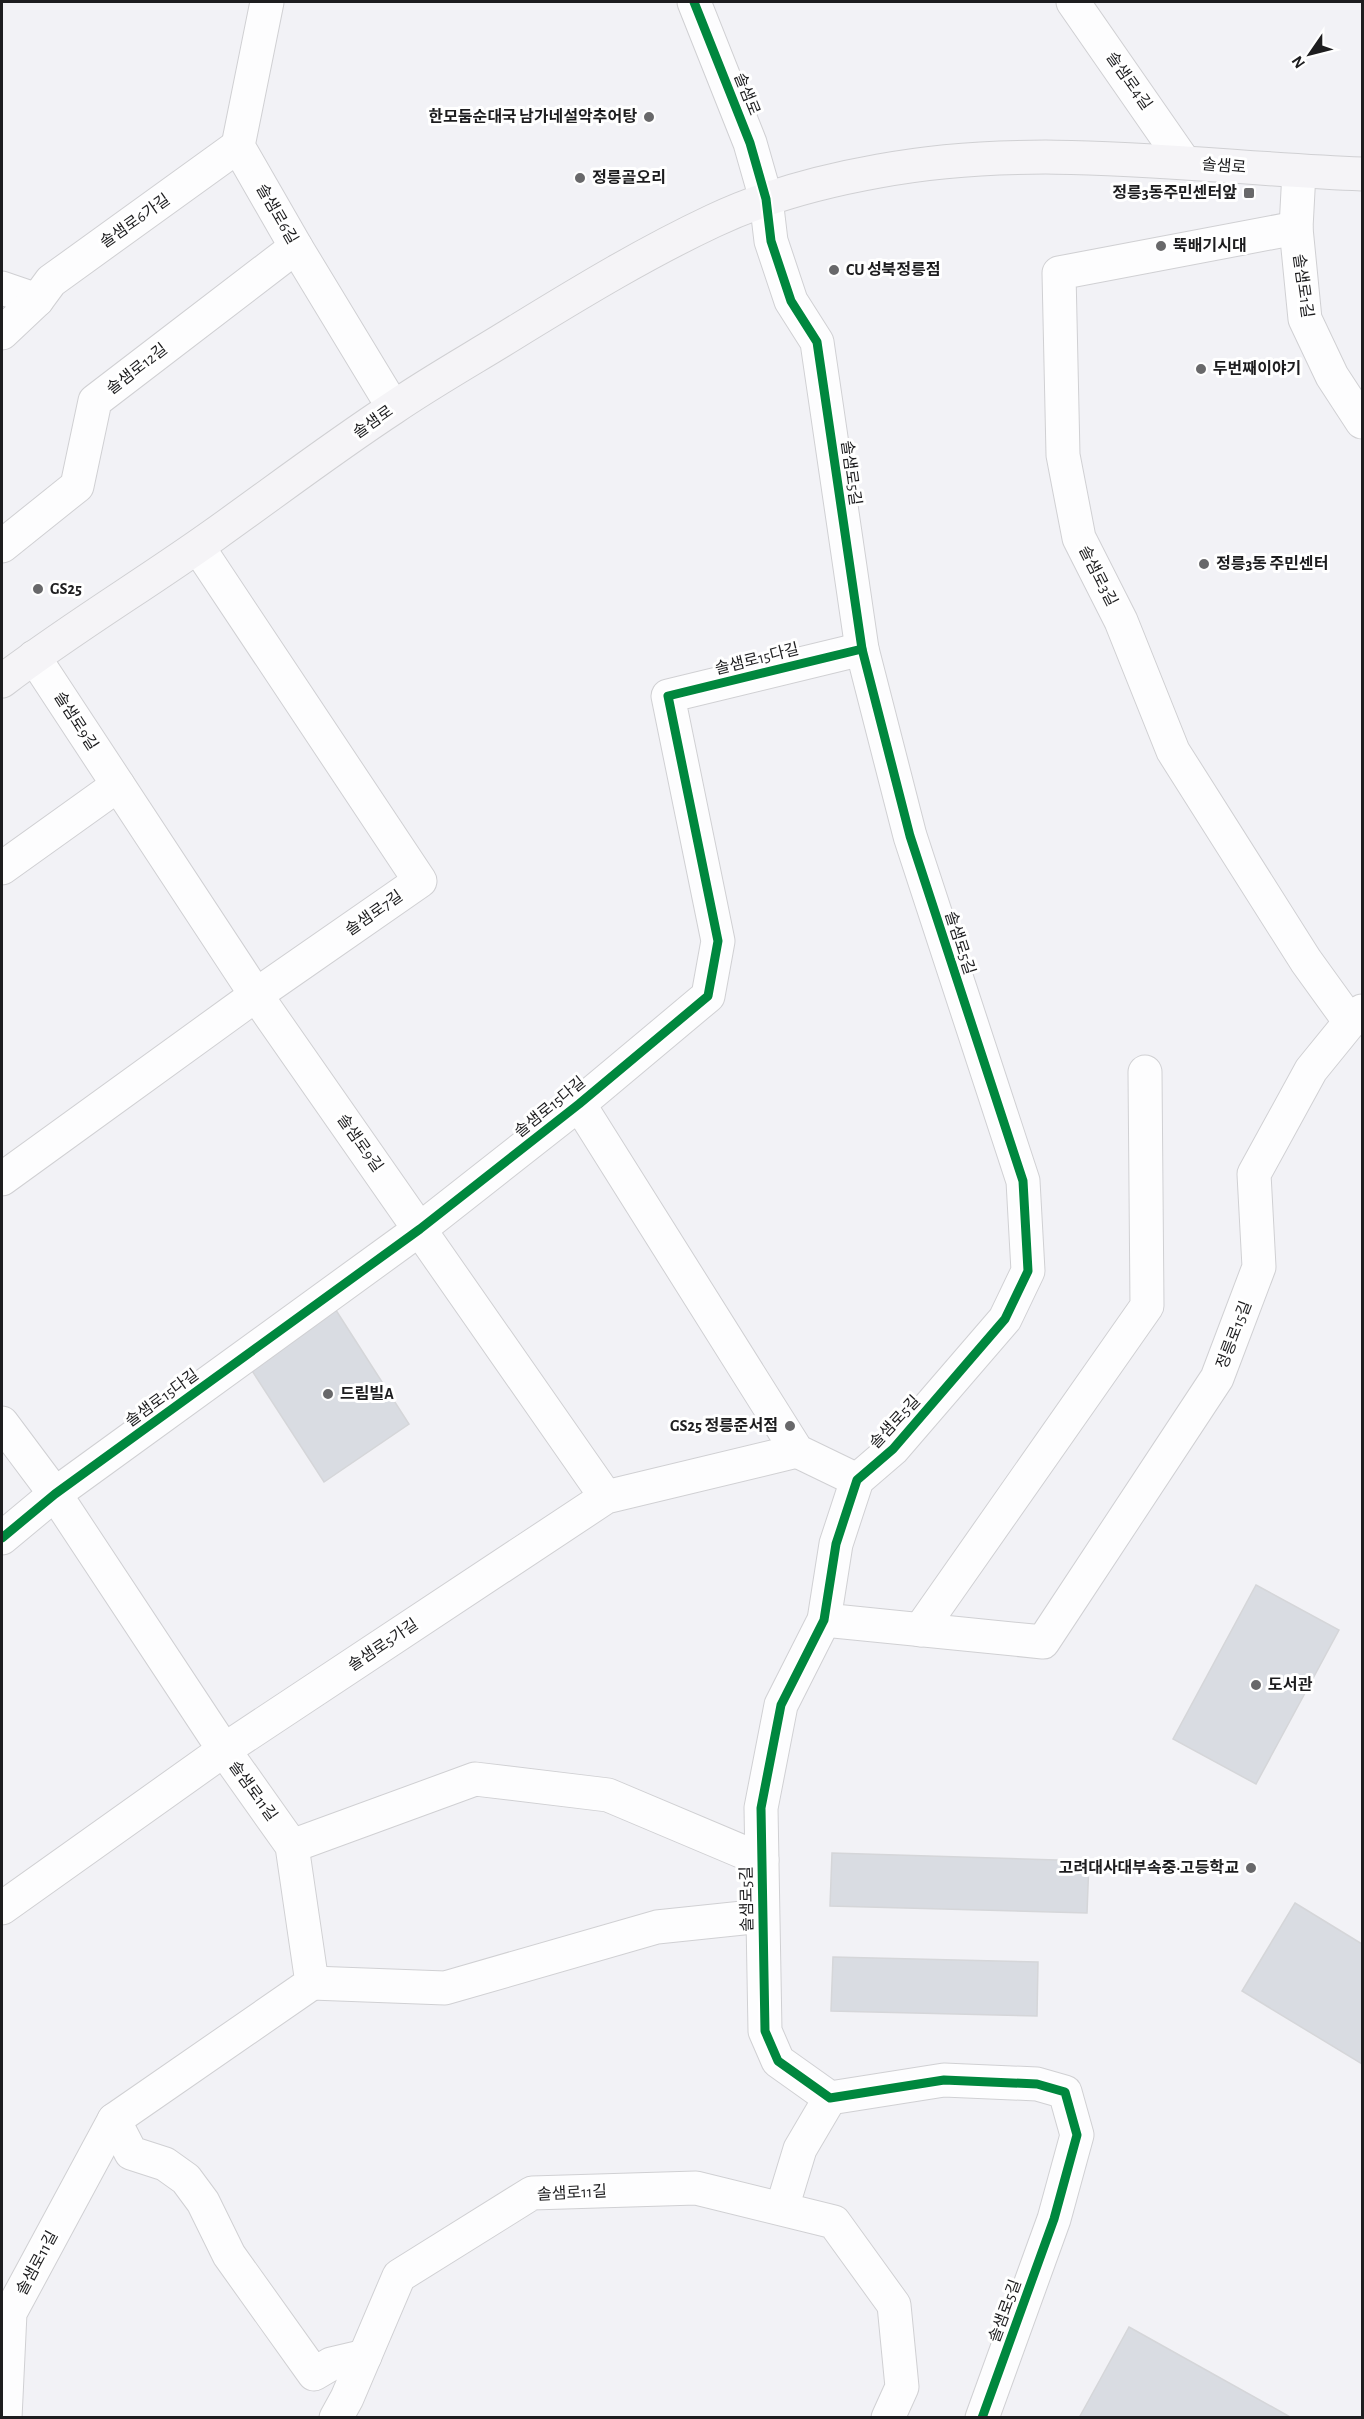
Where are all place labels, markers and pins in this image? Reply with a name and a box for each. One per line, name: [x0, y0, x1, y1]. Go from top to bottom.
place label: 한모둠순대국 남가네설악추어탕: [429, 107, 637, 125]
marker: 한모둠순대국 남가네설악추어탕: [642, 110, 656, 124]
place label: 정릉골오리: [592, 169, 666, 186]
marker: 정릉골오리: [573, 171, 587, 185]
place label: 정릉3동주민센터앞: [1112, 184, 1237, 201]
marker: 정릉3동주민센터앞: [1242, 186, 1256, 200]
place label: 뚝배기시대: [1173, 237, 1247, 254]
marker: 뚝배기시대: [1154, 239, 1168, 253]
place label: CU 성북정릉점: [846, 261, 941, 278]
marker: CU 성북정릉점: [827, 263, 841, 277]
place label: 두번째이야기: [1213, 360, 1301, 377]
marker: 두번째이야기: [1194, 362, 1208, 376]
place label: 정릉3동 주민센터: [1216, 555, 1328, 572]
marker: 정릉3동 주민센터: [1197, 557, 1211, 571]
place label: GS25: [50, 581, 82, 597]
marker: GS25: [31, 582, 45, 596]
place label: 드림빌A: [340, 1385, 394, 1402]
marker: 드림빌A: [321, 1387, 335, 1401]
place label: GS25 정릉준서점: [670, 1417, 778, 1434]
marker: GS25 정릉준서점: [783, 1419, 797, 1433]
place label: 도서관: [1268, 1676, 1312, 1693]
marker: 도서관: [1249, 1678, 1263, 1692]
place label: 고려대사대부속중·고등학교: [1059, 1858, 1239, 1876]
marker: 고려대사대부속중·고등학교: [1244, 1861, 1258, 1875]

